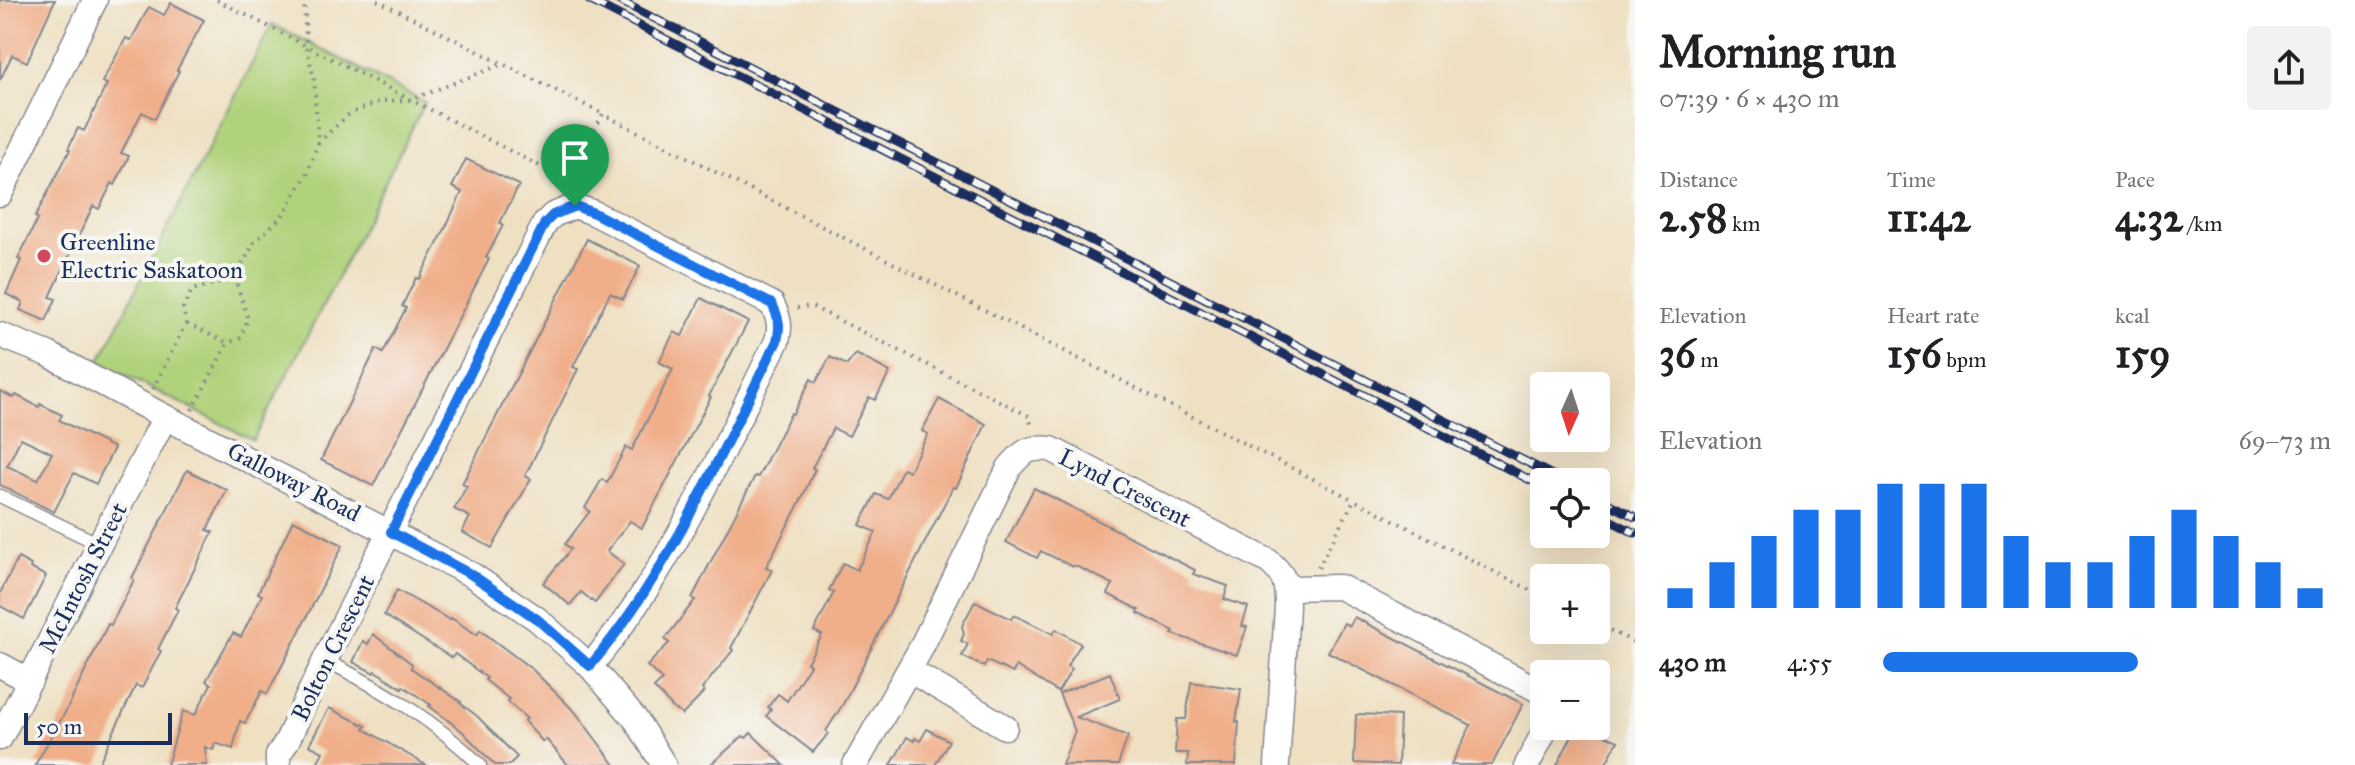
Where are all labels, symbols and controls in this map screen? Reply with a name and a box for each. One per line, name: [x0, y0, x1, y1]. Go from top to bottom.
text: Morning run: [1659, 25, 1896, 79]
button: share: [2247, 26, 2331, 110]
text: 07:39 · 6 × 430 m: [1659, 82, 1840, 114]
pin: [541, 124, 609, 206]
icon: arrive: [553, 136, 597, 180]
text: Distance: [1659, 166, 1738, 193]
text: Time: [1887, 166, 1936, 193]
text: Pace: [2115, 166, 2155, 193]
text: 2.58: [1659, 193, 1727, 242]
text: 11:42: [1887, 193, 1971, 242]
text: 4:32: [2115, 193, 2183, 242]
text: km: [1727, 210, 1761, 237]
text: /km: [2183, 210, 2222, 237]
place label: Greenline Electric Saskatoon: [60, 227, 243, 285]
marker: Greenline Electric Saskatoon: [35, 247, 53, 265]
text: Elevation: [1659, 302, 1746, 329]
text: Heart rate: [1887, 302, 1980, 329]
text: kcal: [2115, 302, 2150, 329]
text: 36: [1659, 329, 1696, 378]
text: 156: [1887, 329, 1942, 378]
text: 159: [2115, 329, 2171, 378]
text: m: [1696, 346, 1719, 373]
text: bpm: [1942, 346, 1986, 373]
north arrow: [1530, 372, 1610, 452]
map controls: [1530, 372, 1610, 740]
text: Elevation: [1659, 424, 1762, 456]
text: 69–73 m: [2238, 424, 2331, 456]
street label: Galloway Road: [222, 436, 366, 528]
street label: Lynd Crescent: [1054, 442, 1197, 534]
button: locate: [1530, 468, 1610, 548]
street label: McIntosh Street: [32, 497, 134, 658]
button: +: [1530, 564, 1610, 644]
street label: Bolton Crescent: [285, 570, 382, 726]
text: 430 m: [1659, 646, 1726, 678]
text: 4:55: [1787, 646, 1832, 678]
button: −: [1530, 660, 1610, 740]
scale bar: [24, 709, 172, 745]
text: 50 m: [36, 713, 82, 740]

